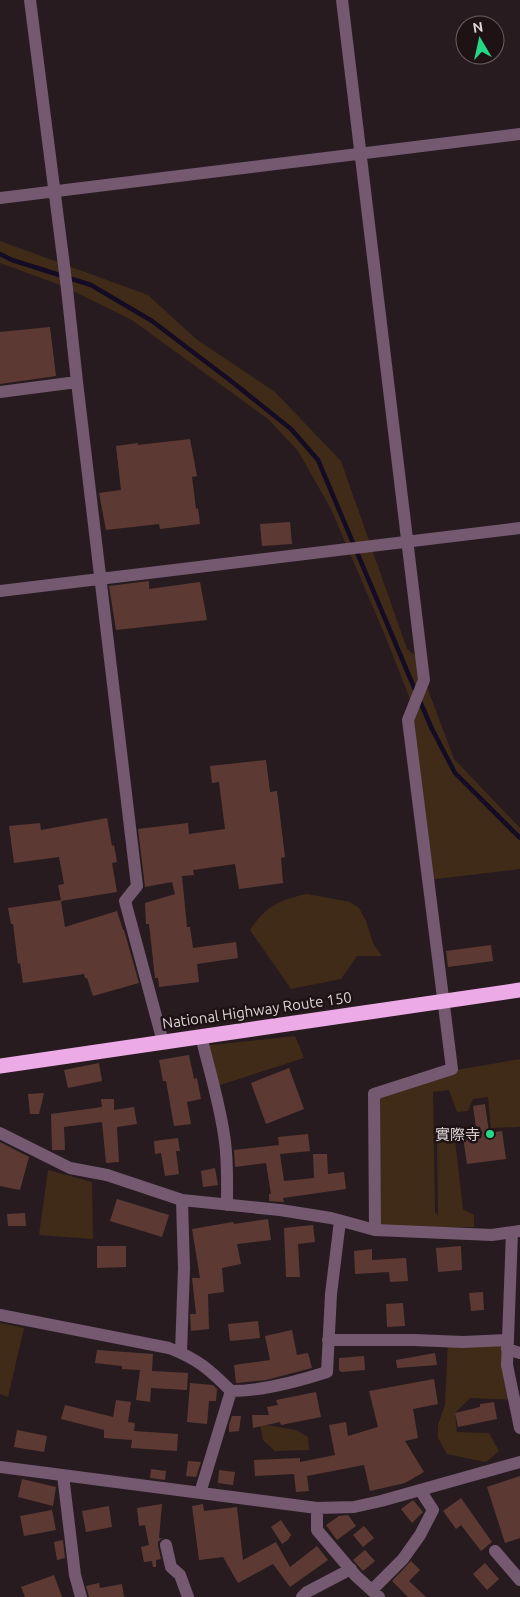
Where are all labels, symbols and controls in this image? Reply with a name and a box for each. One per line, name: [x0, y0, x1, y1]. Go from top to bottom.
north arrow: [455, 15, 505, 65]
text: N: [472, 18, 484, 36]
street label: National Highway Route 150: [161, 988, 353, 1032]
place label: 實際寺: [435, 1126, 480, 1143]
marker: 實際寺: [484, 1128, 496, 1140]

